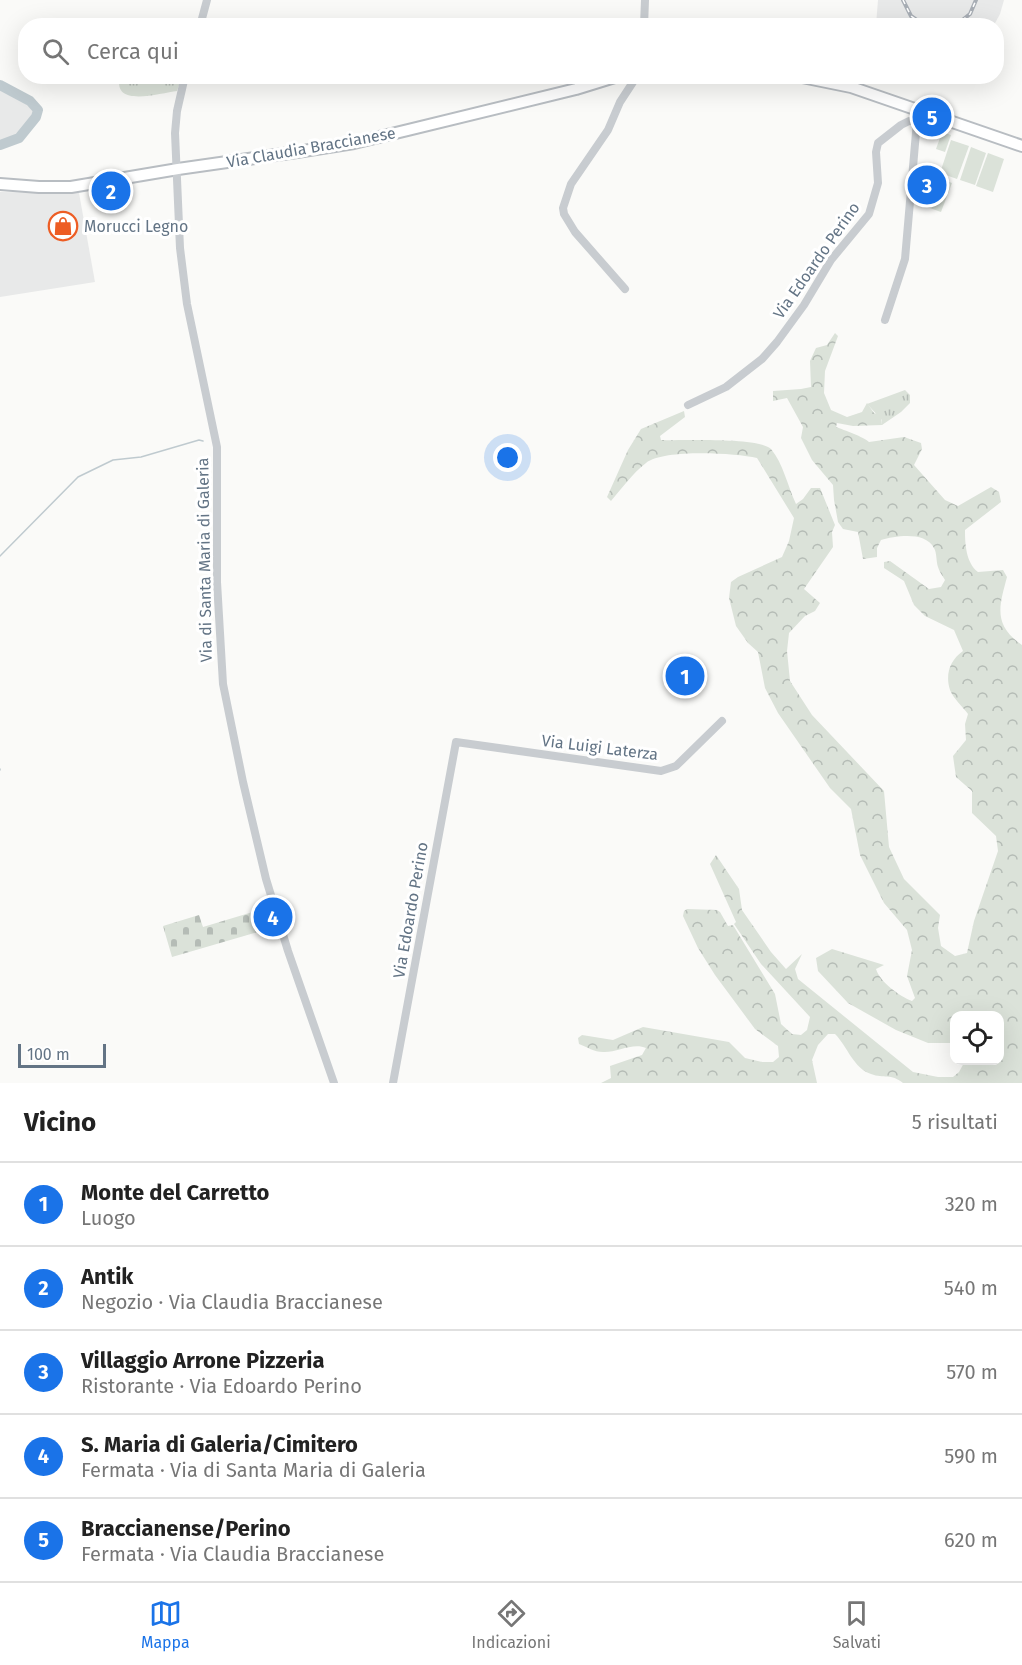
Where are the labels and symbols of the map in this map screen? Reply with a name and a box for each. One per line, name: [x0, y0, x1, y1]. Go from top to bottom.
pin: 5: [912, 94, 952, 140]
street label: Via Claudia Braccianese: [225, 123, 397, 172]
pin: 3: [908, 162, 946, 207]
pin: 2: [92, 168, 130, 213]
street label: Via Edoardo Perino: [769, 198, 864, 322]
shop icon: Morucci Legno: [47, 210, 79, 242]
place label: Morucci Legno: [84, 217, 188, 236]
your location: [493, 443, 522, 472]
street label: Via di Santa Maria di Galeria: [193, 458, 216, 662]
pin: 1: [666, 654, 704, 698]
street label: Via Luigi Laterza: [541, 731, 659, 764]
street label: Via Edoardo Perino: [389, 841, 432, 980]
pin: 4: [254, 894, 292, 940]
scale bar: [18, 1041, 106, 1068]

